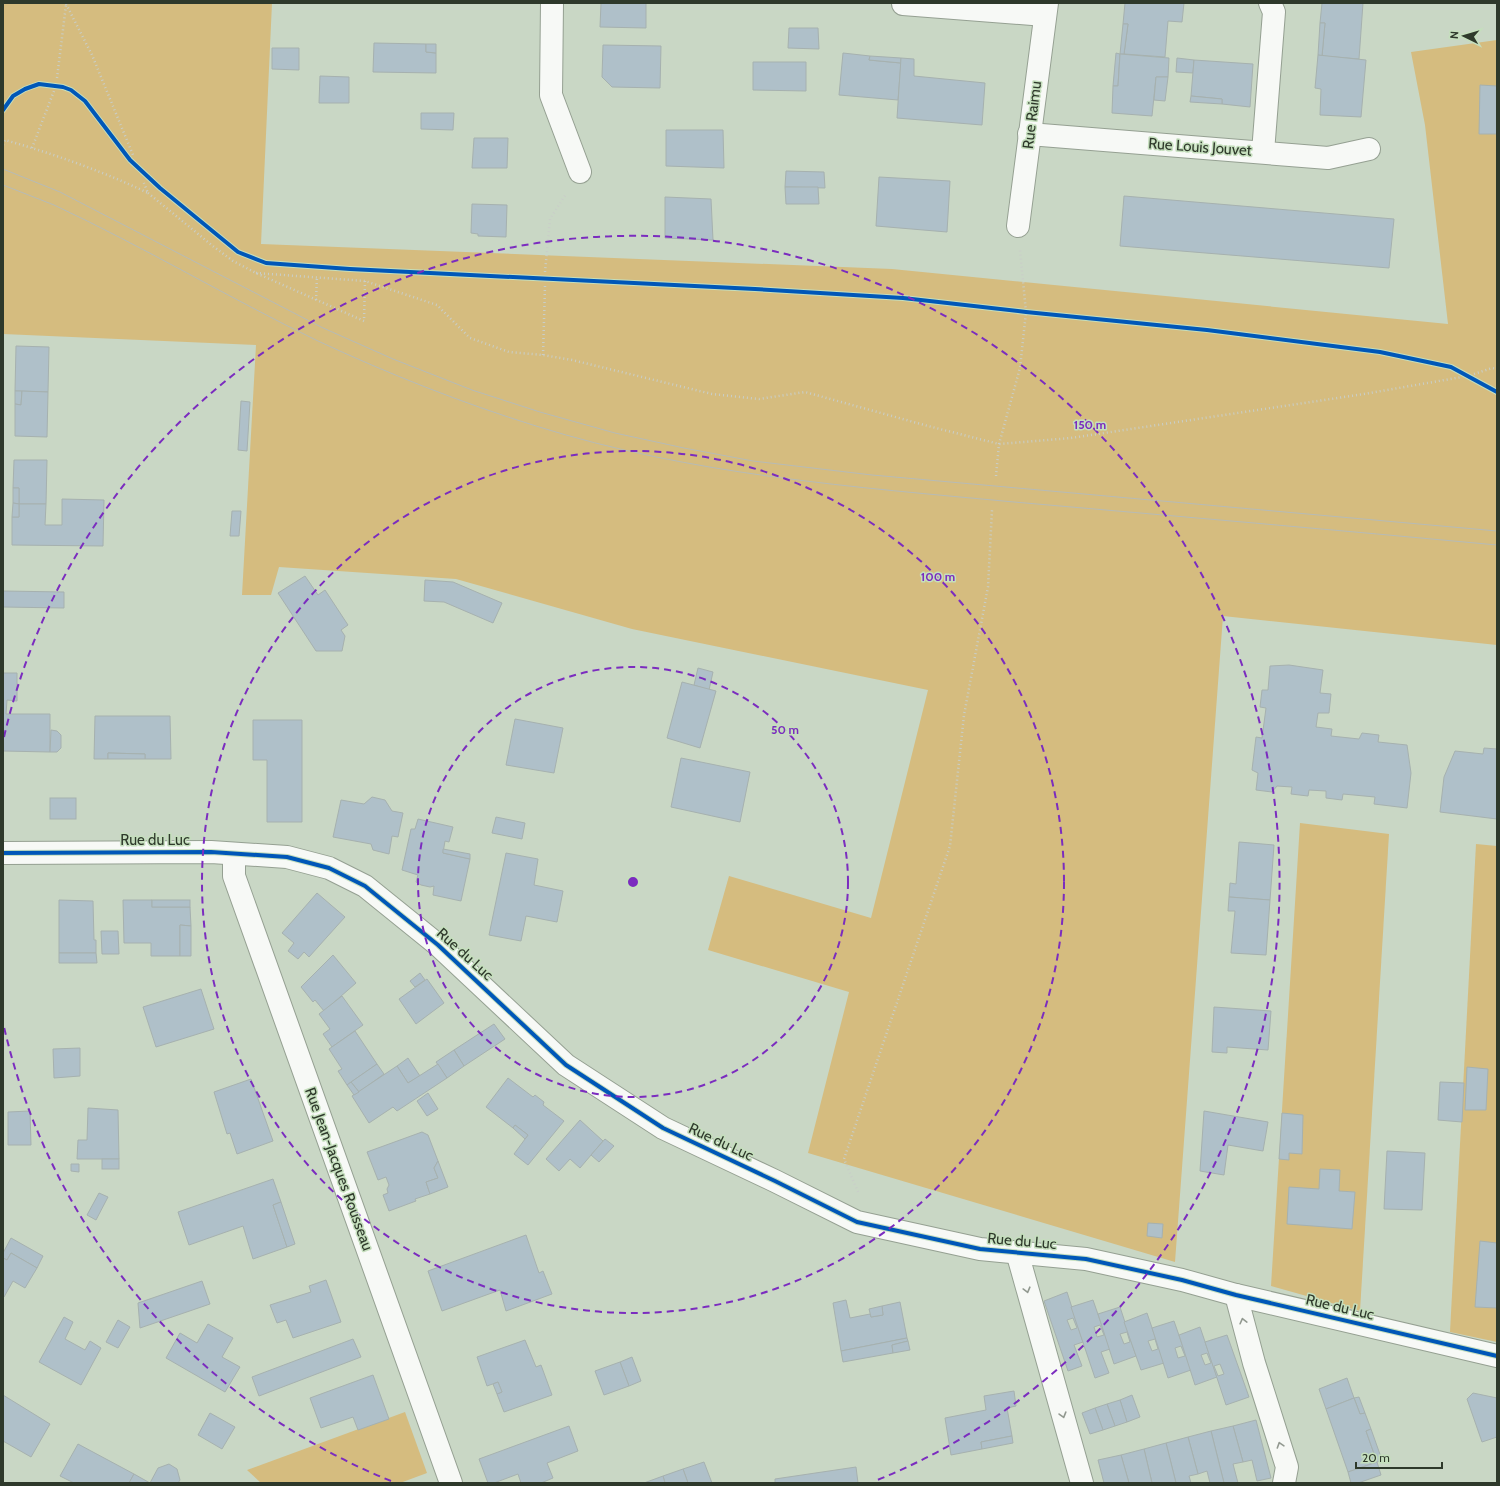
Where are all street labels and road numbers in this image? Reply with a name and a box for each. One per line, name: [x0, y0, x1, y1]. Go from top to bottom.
street label: Rue Raimu: [1019, 80, 1045, 150]
street label: Rue Louis Jouvet: [1148, 134, 1252, 160]
street label: Rue du Luc: [120, 831, 190, 849]
street label: Rue du Luc: [433, 924, 497, 984]
street label: Rue Jean-Jacques Rousseau: [301, 1085, 377, 1253]
street label: Rue du Luc: [686, 1119, 756, 1165]
street label: Rue du Luc: [987, 1229, 1058, 1253]
street label: Rue du Luc: [1304, 1290, 1376, 1324]

